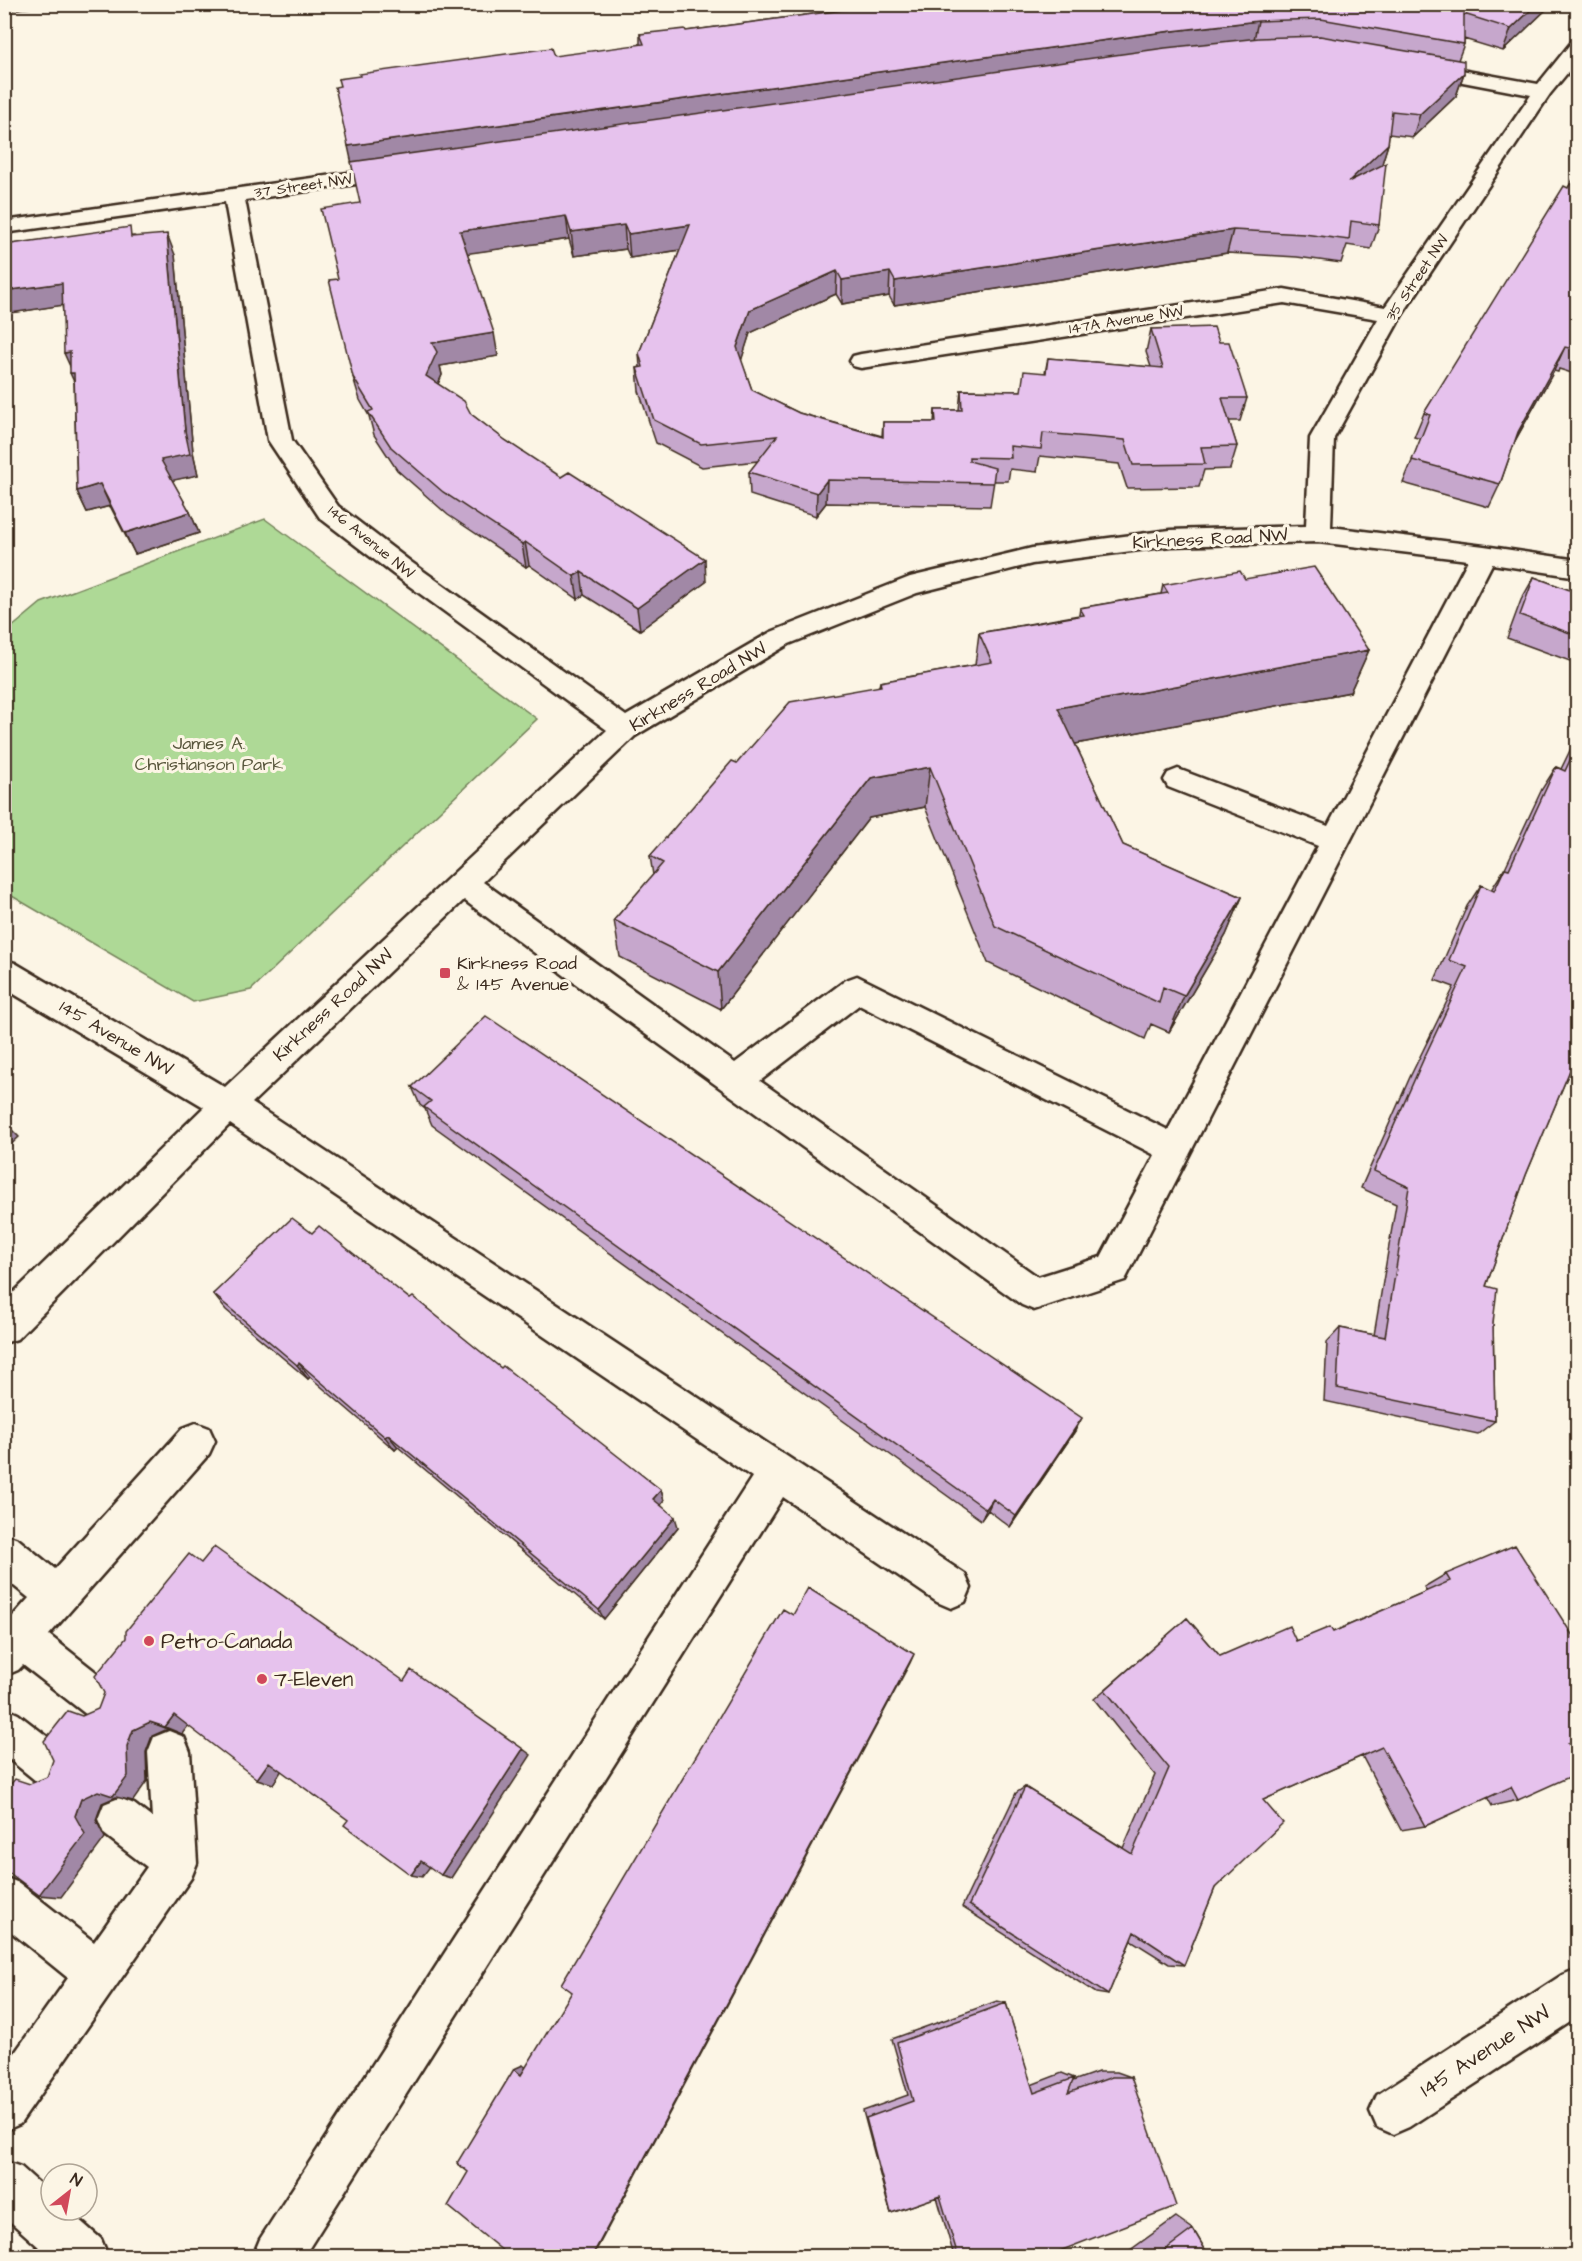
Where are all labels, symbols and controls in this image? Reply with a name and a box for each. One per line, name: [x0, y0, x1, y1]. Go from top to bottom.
street label: 37 Street NW: [253, 169, 353, 203]
street label: 35 Street NW: [1380, 231, 1454, 325]
street label: 147A Avenue NW: [1067, 301, 1185, 339]
street label: 146 Avenue NW: [323, 501, 419, 583]
street label: Kirkness Road NW: [1132, 522, 1288, 556]
street label: Kirkness Road NW: [625, 636, 771, 738]
park label: James A. Christianson Park: [135, 731, 283, 777]
street label: Kirkness Road NW: [268, 943, 398, 1067]
place label: Kirkness Road & 145 Avenue: [457, 951, 577, 997]
marker: Kirkness Road & 145 Avenue: [438, 966, 452, 980]
street label: 145 Avenue NW: [55, 994, 178, 1082]
place label: Petro-Canada: [161, 1627, 293, 1656]
marker: Petro-Canada: [142, 1634, 156, 1648]
place label: 7-Eleven: [274, 1665, 353, 1694]
marker: 7-Eleven: [255, 1672, 269, 1686]
street label: 145 Avenue NW: [1414, 1998, 1556, 2104]
north arrow: [39, 2162, 99, 2222]
text: N: [66, 2168, 86, 2192]

